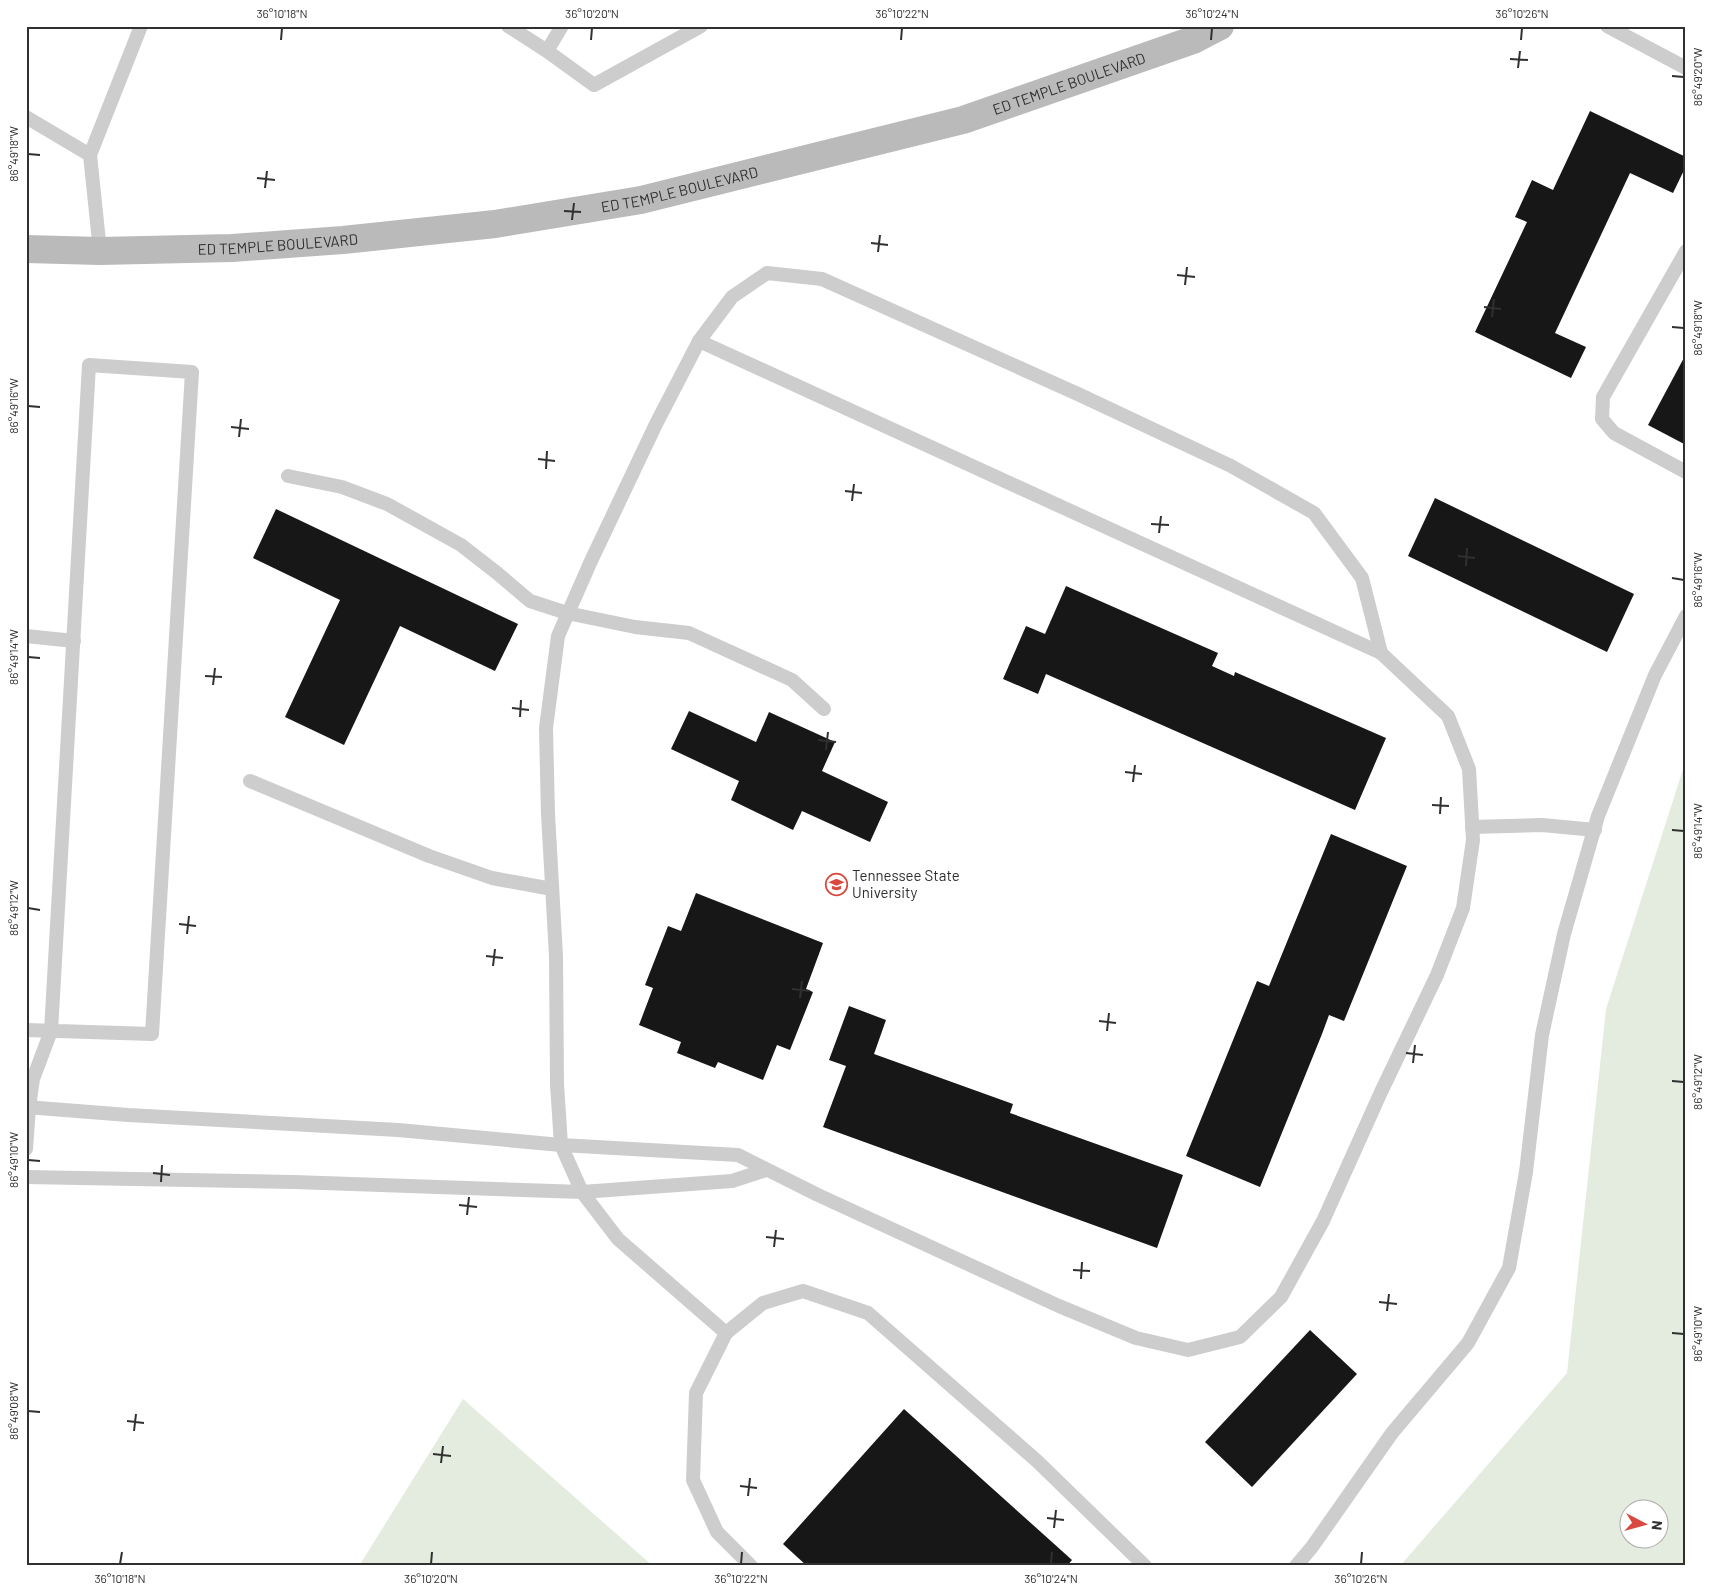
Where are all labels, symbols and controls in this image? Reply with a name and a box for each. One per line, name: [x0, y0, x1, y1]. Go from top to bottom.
text: 36°10'18"N: [256, 6, 308, 20]
text: 36°10'20"N: [565, 6, 619, 20]
text: 36°10'22"N: [875, 6, 929, 20]
text: 36°10'24"N: [1185, 6, 1239, 20]
text: 36°10'26"N: [1495, 6, 1549, 20]
text: 86°49'20"W: [1690, 47, 1704, 106]
street label: ED TEMPLE BOULEVARD: [990, 48, 1148, 118]
text: 86°49'18"W: [6, 126, 20, 182]
street label: ED TEMPLE BOULEVARD: [600, 162, 760, 215]
street label: ED TEMPLE BOULEVARD: [197, 229, 359, 258]
text: 86°49'18"W: [1690, 300, 1704, 356]
text: 86°49'16"W: [6, 378, 20, 434]
text: 86°49'16"W: [1690, 552, 1704, 608]
text: 86°49'14"W: [6, 629, 20, 685]
text: 86°49'14"W: [1690, 803, 1704, 859]
place label: Tennessee State University: [852, 866, 960, 901]
school or university icon: Tennessee State University: [824, 872, 848, 896]
text: 86°49'12"W: [6, 880, 20, 936]
text: 86°49'12"W: [1690, 1054, 1704, 1110]
text: 86°49'10"W: [6, 1131, 20, 1188]
text: 86°49'10"W: [1690, 1305, 1704, 1362]
text: 86°49'08"W: [6, 1381, 20, 1440]
north arrow: [1620, 1500, 1670, 1550]
text: N: [1648, 1520, 1666, 1531]
text: 36°10'18"N: [94, 1571, 146, 1585]
text: 36°10'20"N: [404, 1571, 458, 1585]
text: 36°10'22"N: [714, 1571, 768, 1585]
text: 36°10'24"N: [1024, 1571, 1078, 1585]
text: 36°10'26"N: [1334, 1571, 1388, 1585]

